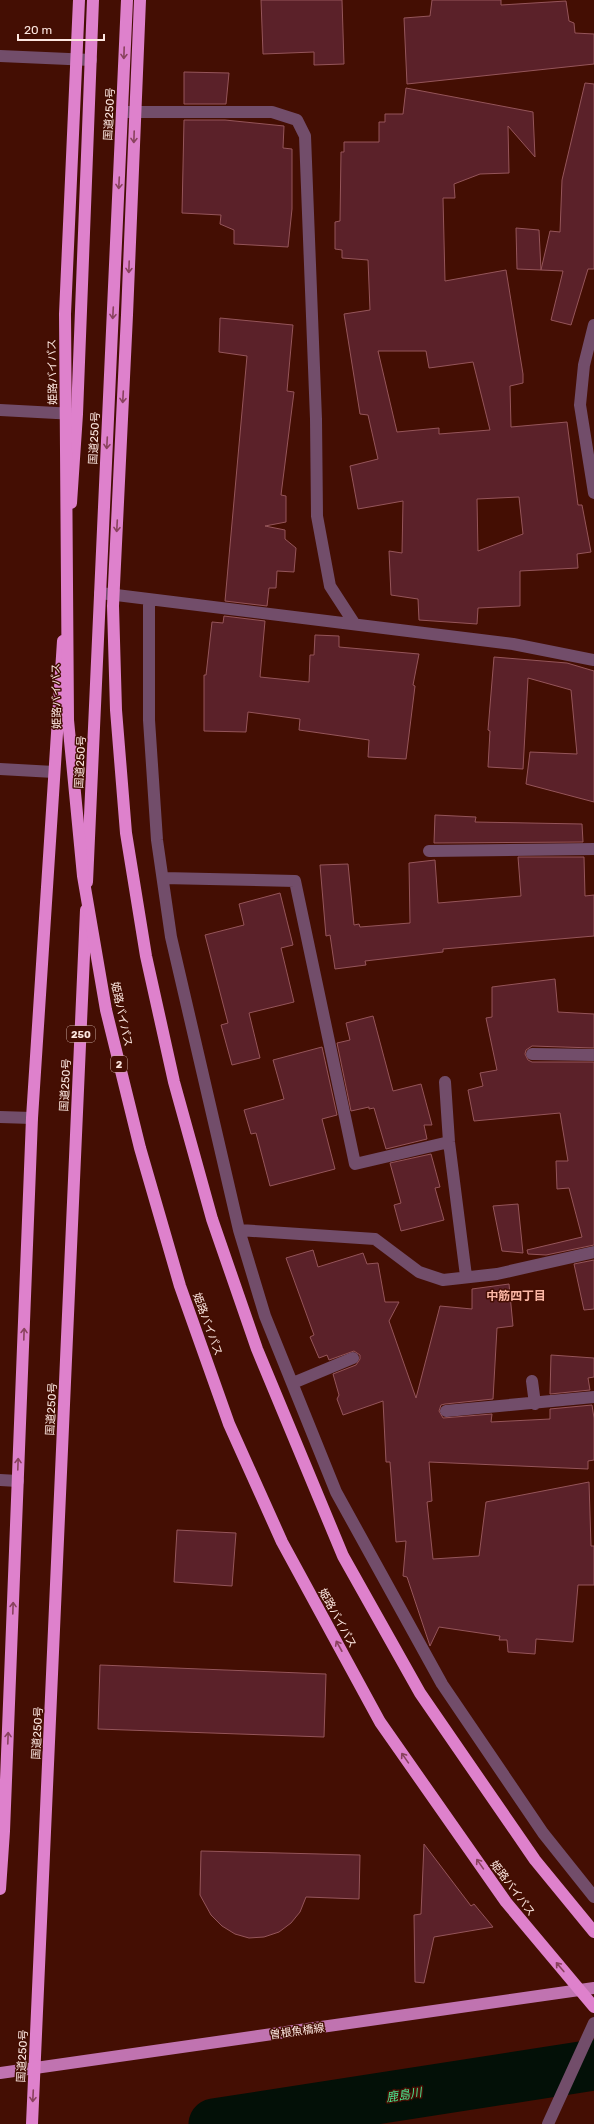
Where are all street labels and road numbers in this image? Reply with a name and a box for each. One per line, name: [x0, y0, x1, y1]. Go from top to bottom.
street label: 国道250号: [102, 87, 117, 141]
street label: 姫路バイパス: [45, 339, 60, 405]
street label: 国道250号: [87, 411, 102, 465]
street label: 姫路バイパス: [49, 663, 64, 729]
street label: 国道250号: [73, 735, 88, 789]
street label: 姫路バイパス: [108, 981, 135, 1048]
road number: 250: [67, 1026, 95, 1042]
road number: 2: [111, 1056, 127, 1072]
street label: 国道250号: [58, 1058, 73, 1112]
street label: 姫路バイパス: [190, 1291, 225, 1357]
street label: 国道250号: [44, 1382, 59, 1436]
street label: 姫路バイパス: [316, 1586, 359, 1650]
street label: 国道250号: [30, 1706, 45, 1760]
street label: 姫路バイパス: [488, 1858, 538, 1918]
street label: 曽根魚橋線: [269, 2021, 325, 2042]
street label: 国道250号: [15, 2029, 30, 2083]

